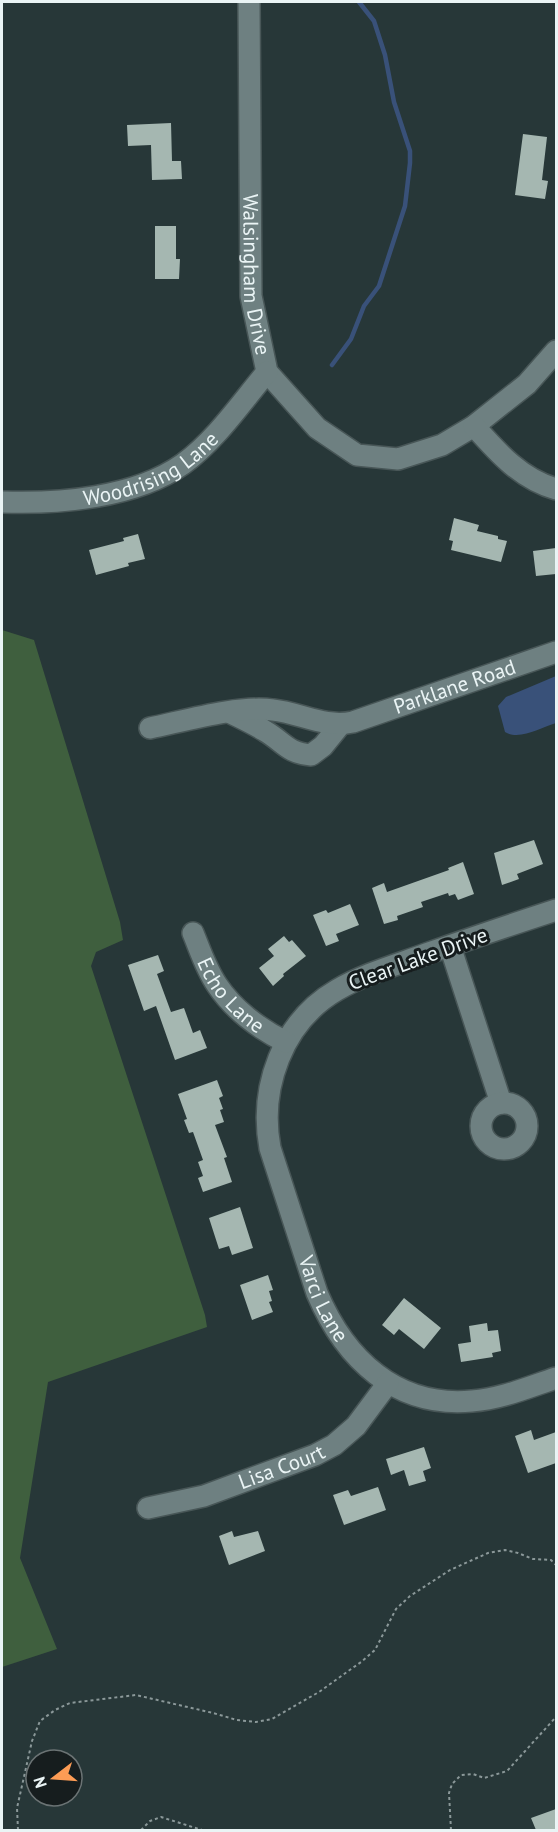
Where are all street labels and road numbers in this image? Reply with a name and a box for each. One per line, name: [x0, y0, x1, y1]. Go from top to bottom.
street label: Walsingham Drive: [237, 194, 277, 357]
street label: Woodrising Lane: [81, 426, 224, 511]
street label: Parklane Road: [390, 653, 519, 720]
street label: Clear Lake Drive: [345, 921, 491, 996]
street label: Echo Lane: [191, 953, 270, 1039]
street label: Varci Lane: [292, 1251, 355, 1347]
street label: Lisa Court: [234, 1438, 329, 1495]

